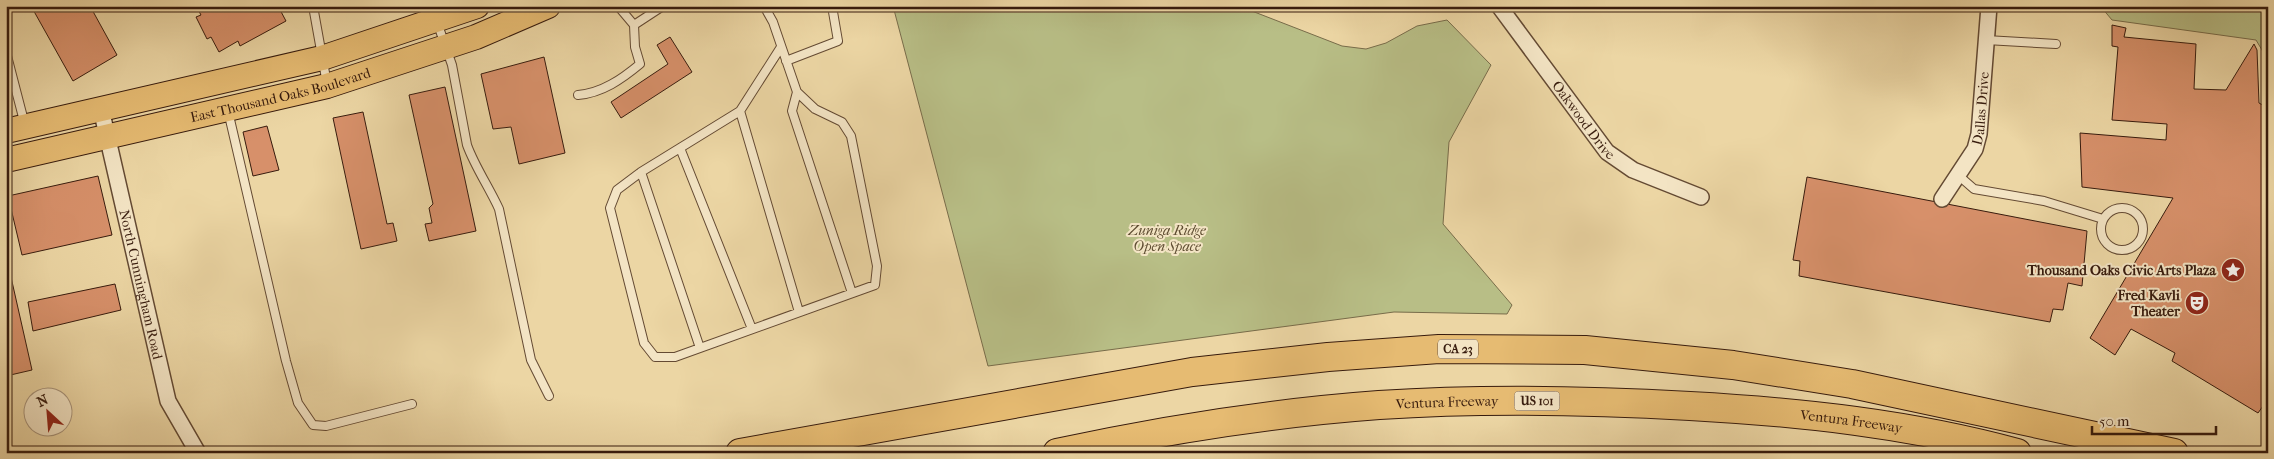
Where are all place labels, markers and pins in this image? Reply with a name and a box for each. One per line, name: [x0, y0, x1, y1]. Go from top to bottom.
place icon: Thousand Oaks Civic Arts Plaza: [2220, 257, 2246, 283]
place label: Thousand Oaks Civic Arts Plaza: [2026, 262, 2217, 279]
place label: Fred Kavli Theater: [2117, 287, 2181, 320]
theatre icon: Fred Kavli Theater: [2184, 290, 2210, 316]

